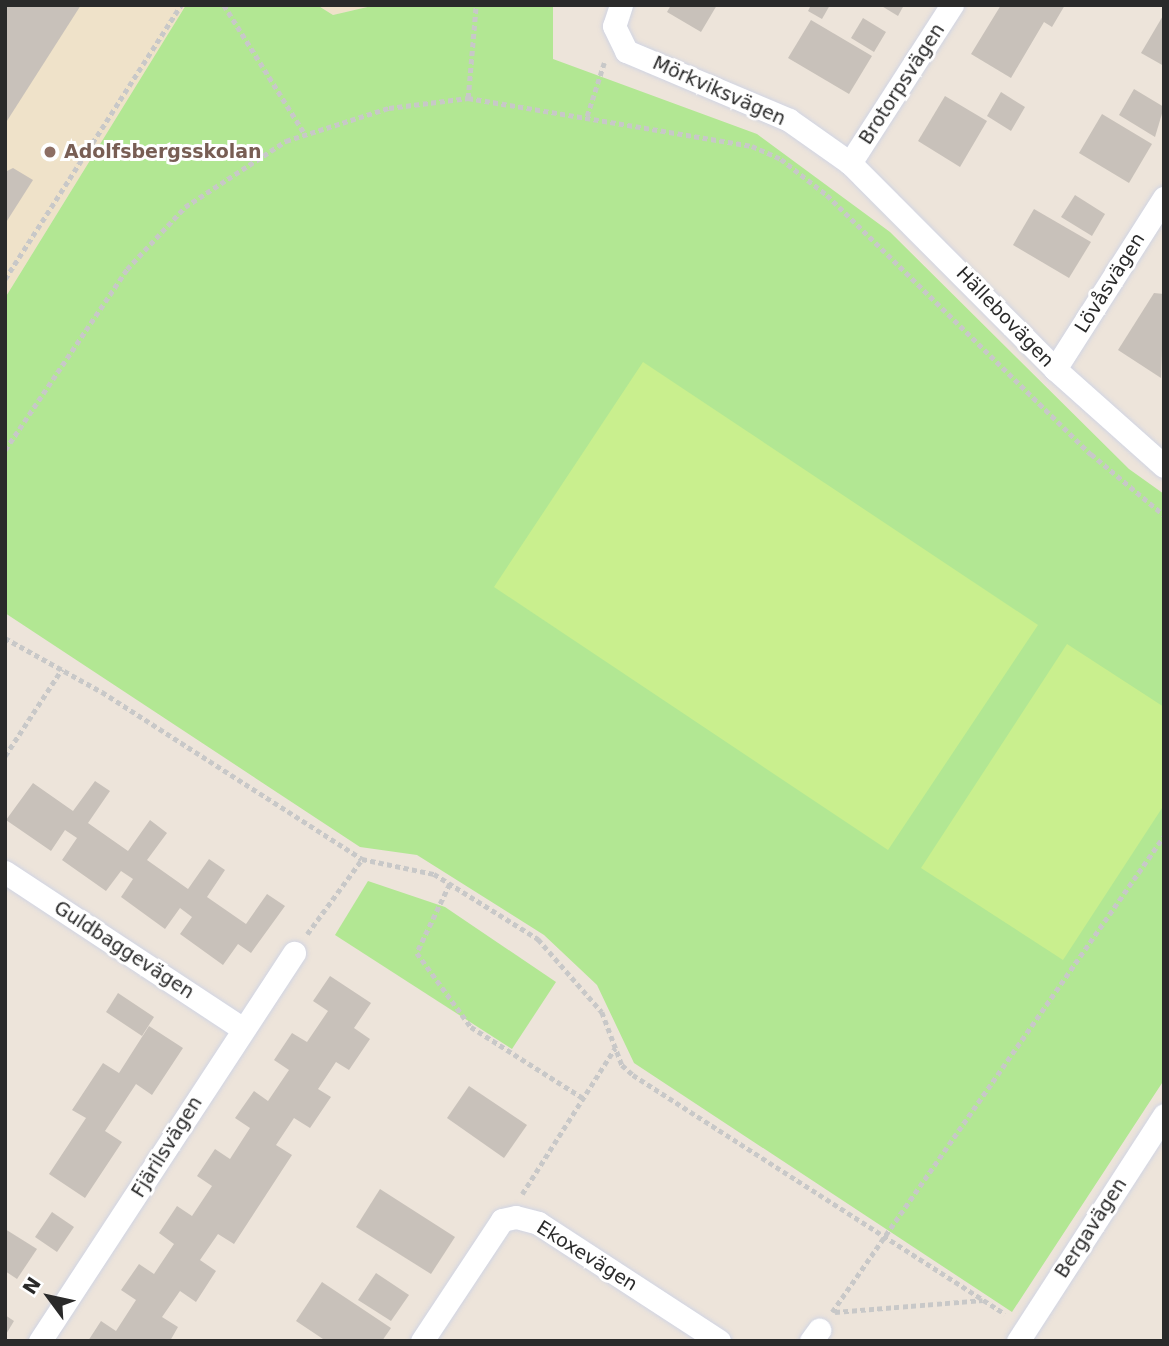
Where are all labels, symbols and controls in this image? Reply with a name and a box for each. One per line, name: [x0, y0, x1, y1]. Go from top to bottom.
street label: Brotorpsvägen: [854, 19, 950, 149]
street label: Mörkviksvägen: [649, 52, 789, 130]
place label: Adolfsbergsskolan: [64, 141, 262, 163]
marker: Adolfsbergsskolan: [42, 144, 58, 160]
street label: Lövåsvägen: [1070, 229, 1150, 337]
street label: Hällebovägen: [951, 262, 1059, 372]
street label: Guldbaggevägen: [50, 896, 198, 1004]
street label: Fjärilsvägen: [127, 1092, 207, 1202]
street label: Bergavägen: [1050, 1174, 1132, 1282]
street label: Ekoxevägen: [532, 1216, 642, 1296]
north arrow: [14, 1262, 84, 1332]
text: N: [18, 1273, 45, 1298]

